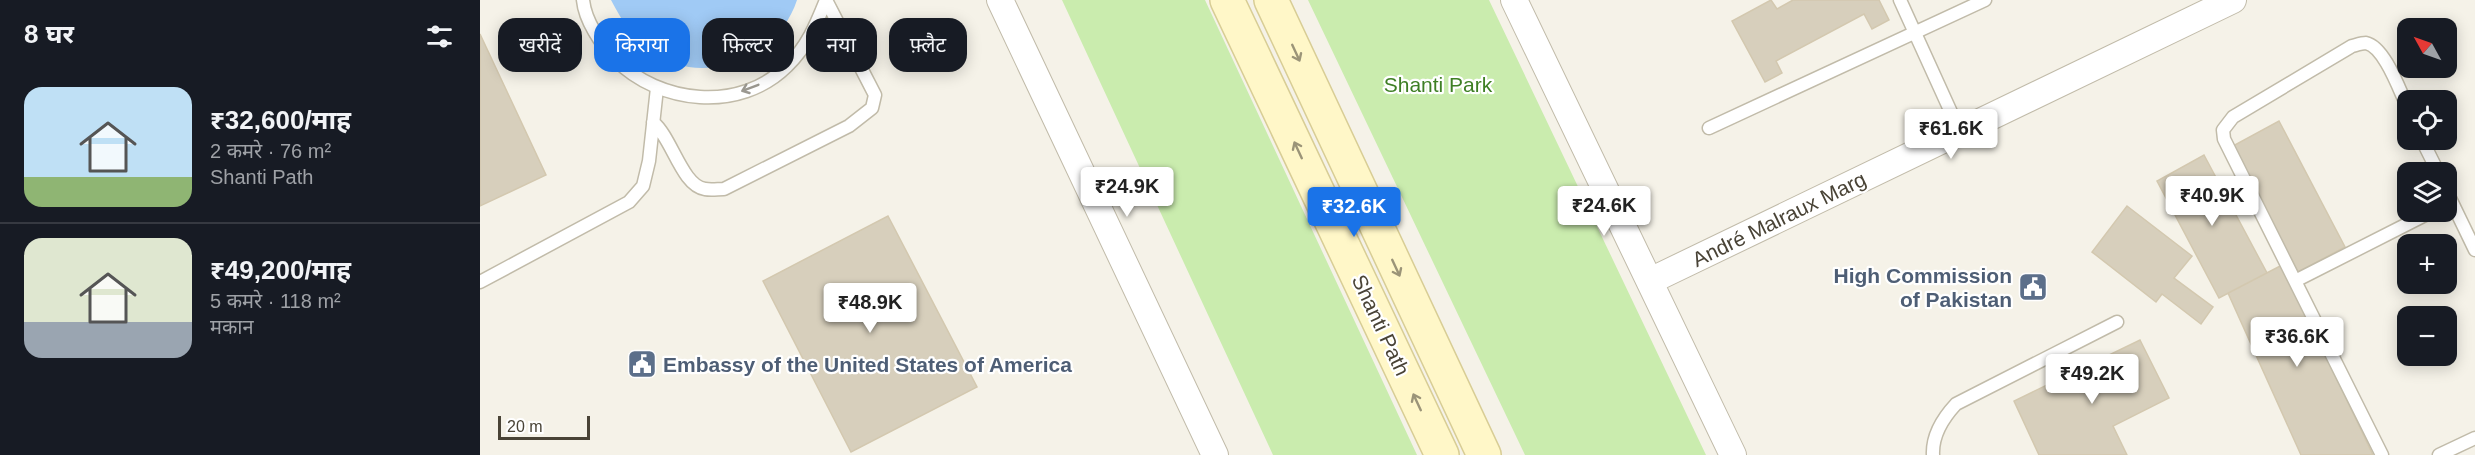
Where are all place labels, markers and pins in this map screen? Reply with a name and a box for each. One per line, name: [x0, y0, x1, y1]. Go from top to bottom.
pin: ₹61.6K: [1902, 109, 2000, 160]
pin: ₹24.9K: [1078, 167, 1176, 218]
pin: ₹40.9K: [2163, 176, 2261, 227]
pin: ₹24.6K: [1555, 186, 1653, 237]
pin: ₹32.6K: [1305, 187, 1403, 238]
place label: High Commission of Pakistan: [1833, 264, 2012, 311]
public building icon: High Commission of Pakistan: [2017, 271, 2049, 303]
pin: ₹48.9K: [821, 283, 919, 334]
pin: ₹36.6K: [2248, 317, 2346, 368]
public building icon: Embassy of the United States of America: [626, 348, 658, 380]
place label: Embassy of the United States of America: [663, 353, 1072, 376]
pin: ₹49.2K: [2043, 354, 2141, 405]

